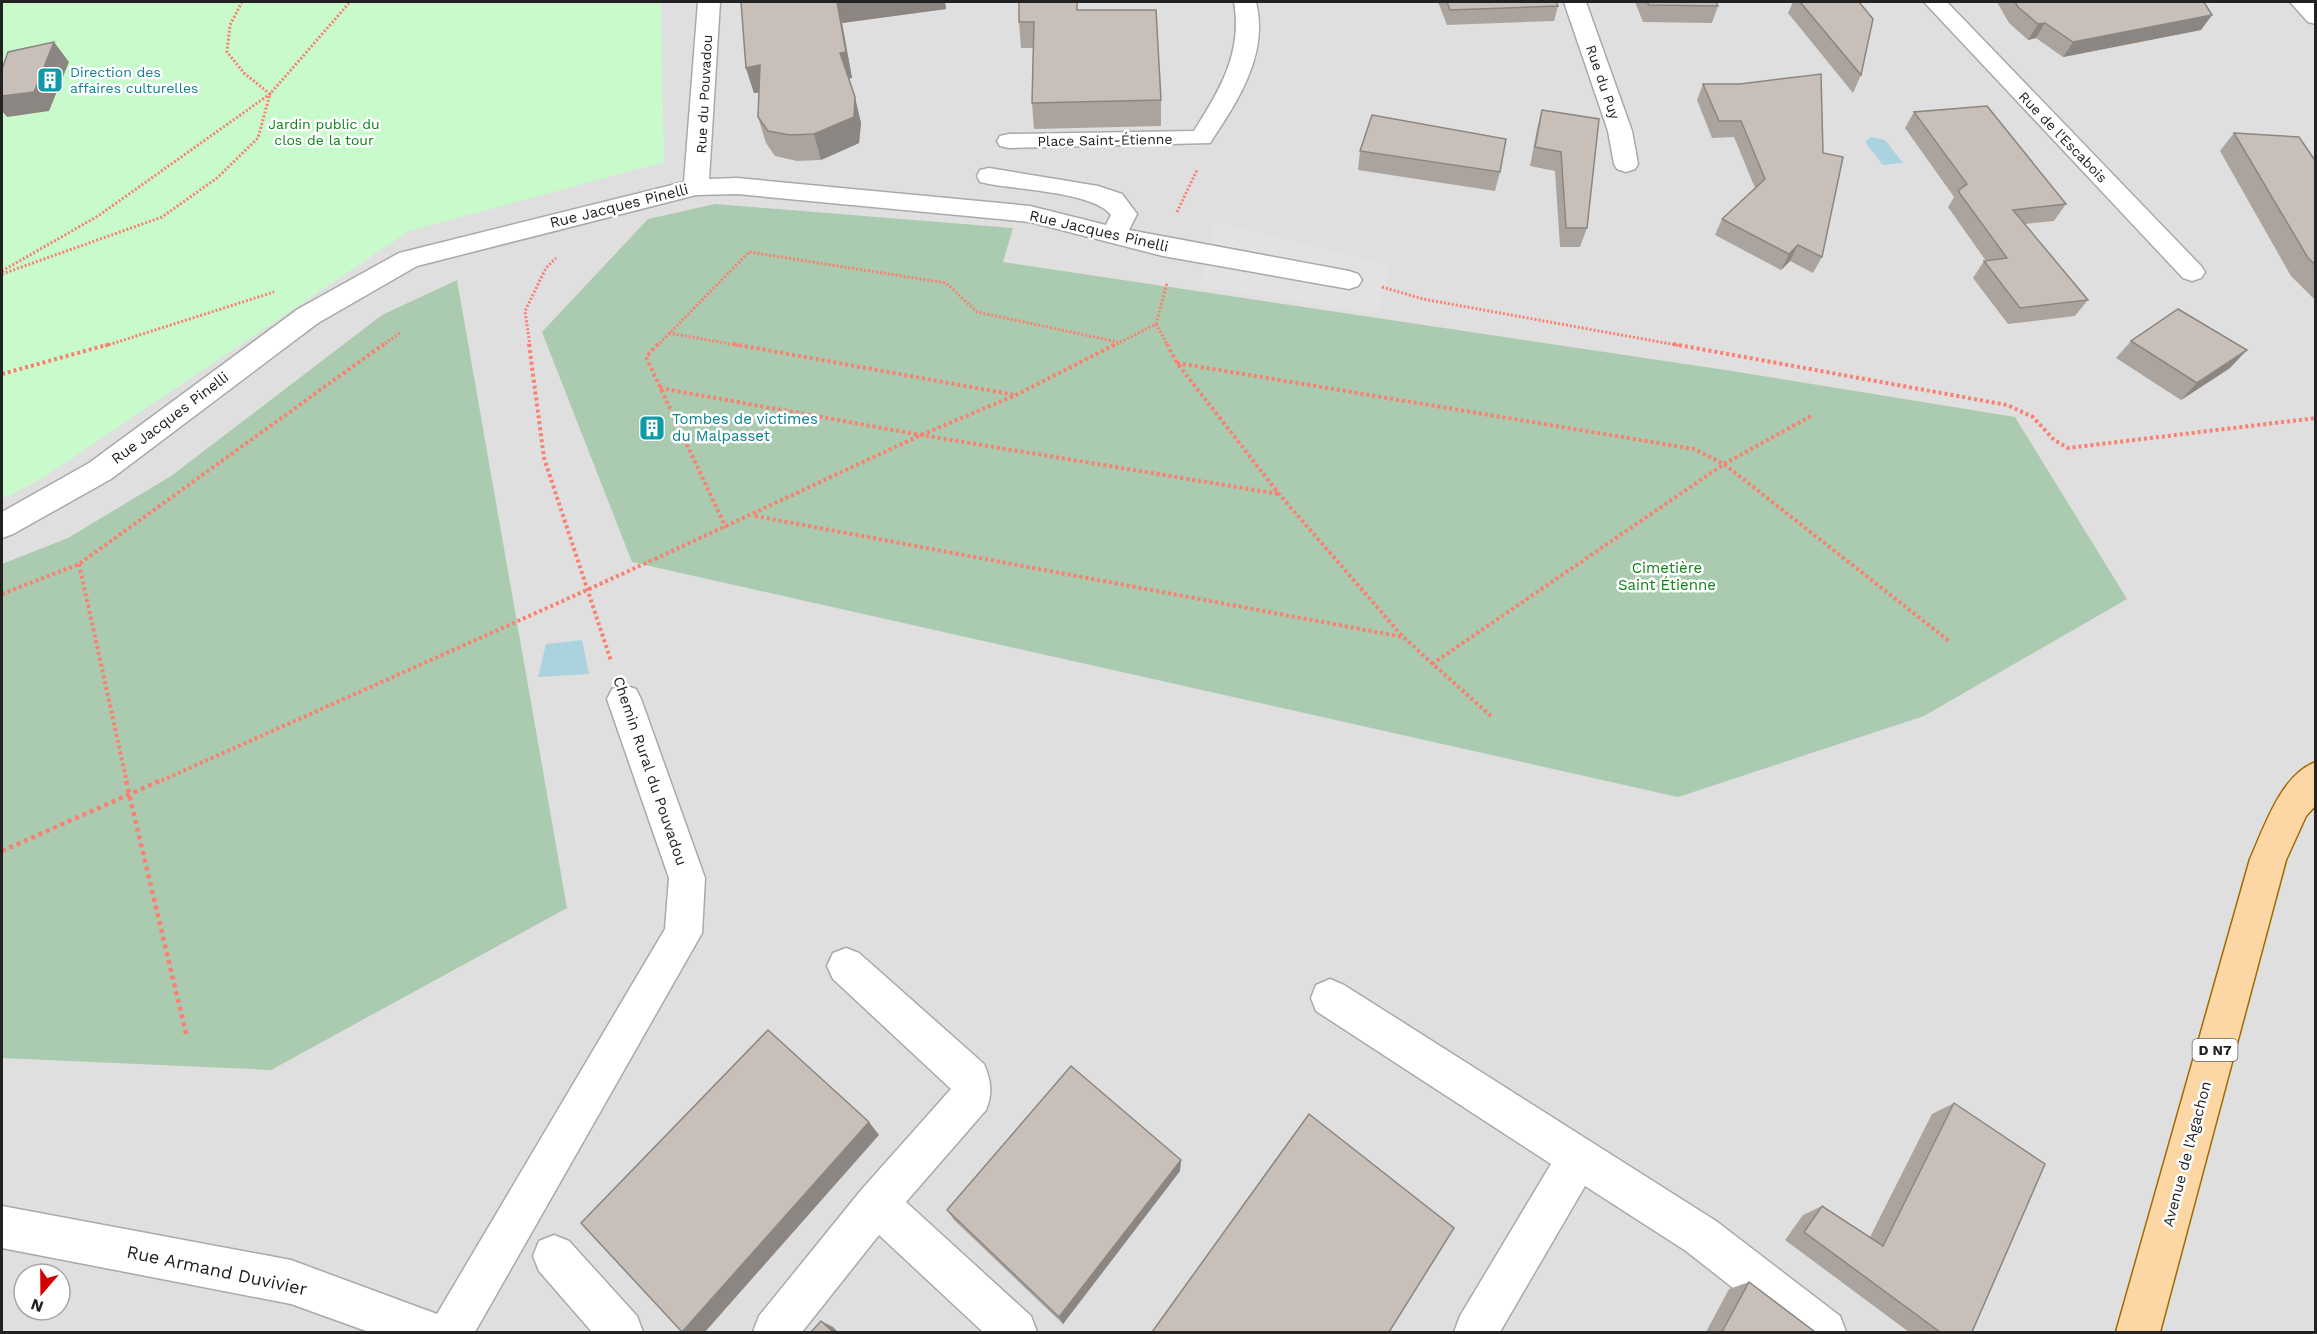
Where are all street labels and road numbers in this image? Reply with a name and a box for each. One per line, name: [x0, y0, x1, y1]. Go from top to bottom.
street label: Rue du Pouvadou: [693, 34, 715, 154]
street label: Rue du Puy: [1583, 43, 1623, 122]
street label: Rue de l'Escabois: [2016, 88, 2110, 186]
street label: Place Saint-Étienne: [1037, 131, 1173, 149]
street label: Rue Jacques Pinelli: [548, 180, 690, 232]
street label: Rue Jacques Pinelli: [1028, 206, 1170, 256]
street label: Rue Jacques Pinelli: [108, 368, 232, 468]
street label: Chemin Rural du Pouvadou: [609, 674, 691, 868]
road number: D N7: [2192, 1039, 2238, 1061]
street label: Avenue de l'Agachon: [2159, 1079, 2215, 1229]
street label: Rue Armand Duvivier: [125, 1241, 309, 1299]

